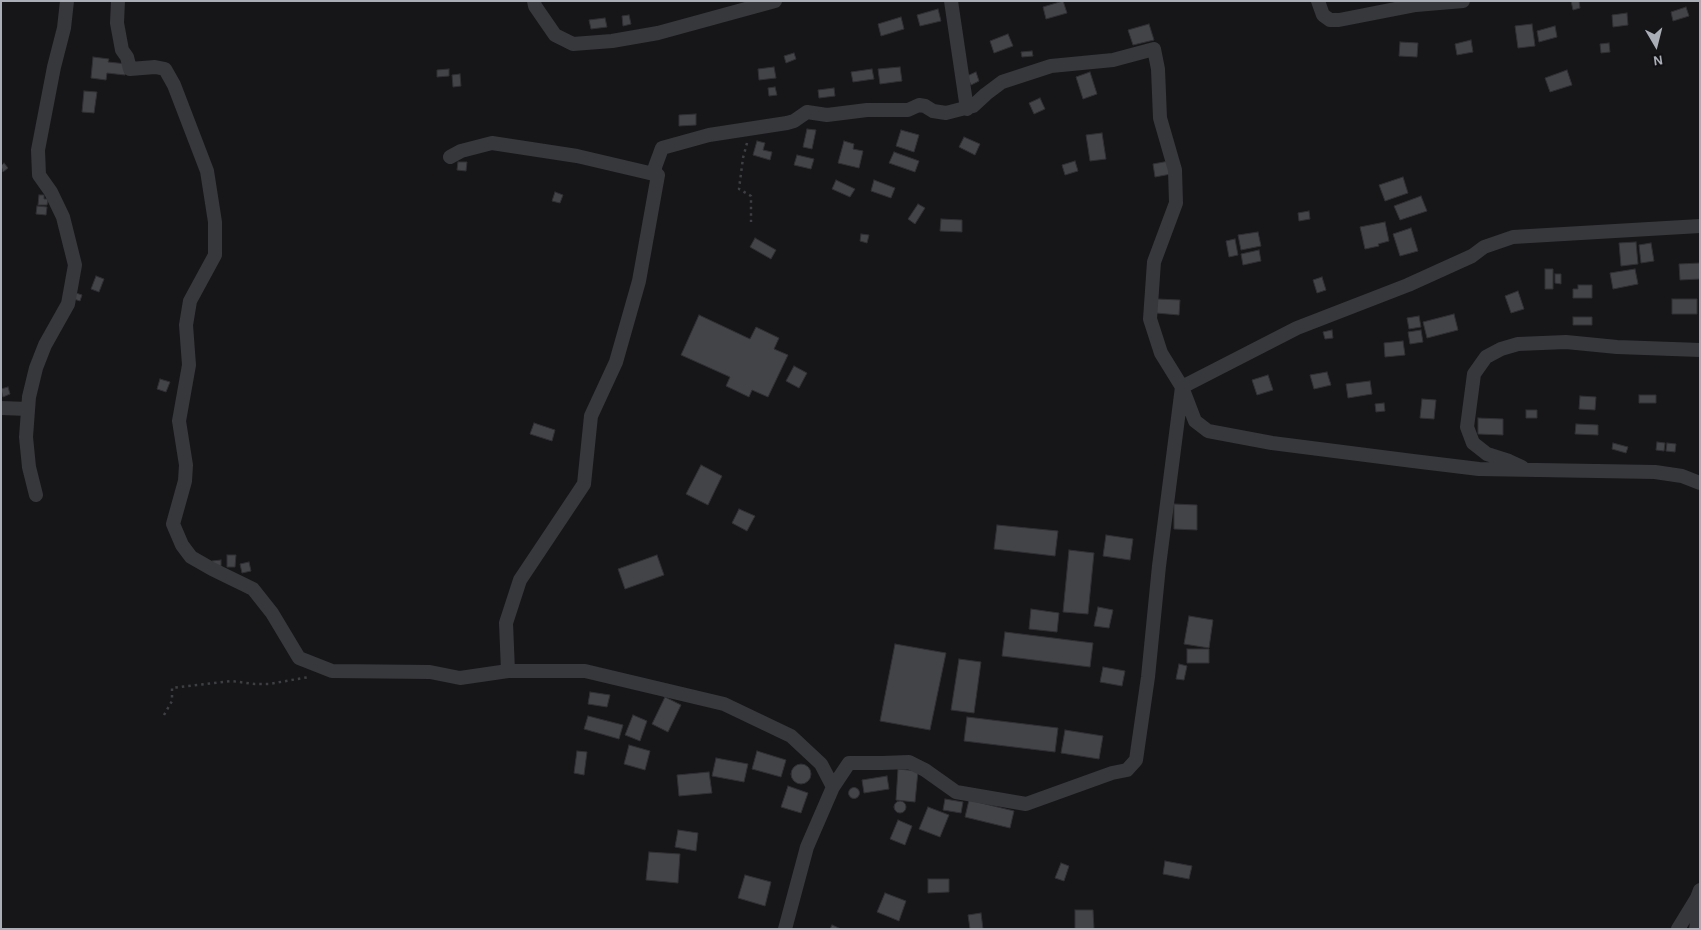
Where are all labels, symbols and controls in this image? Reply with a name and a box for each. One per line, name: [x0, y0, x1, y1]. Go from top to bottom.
north arrow: [1631, 20, 1681, 70]
text: N: [1652, 52, 1664, 67]

